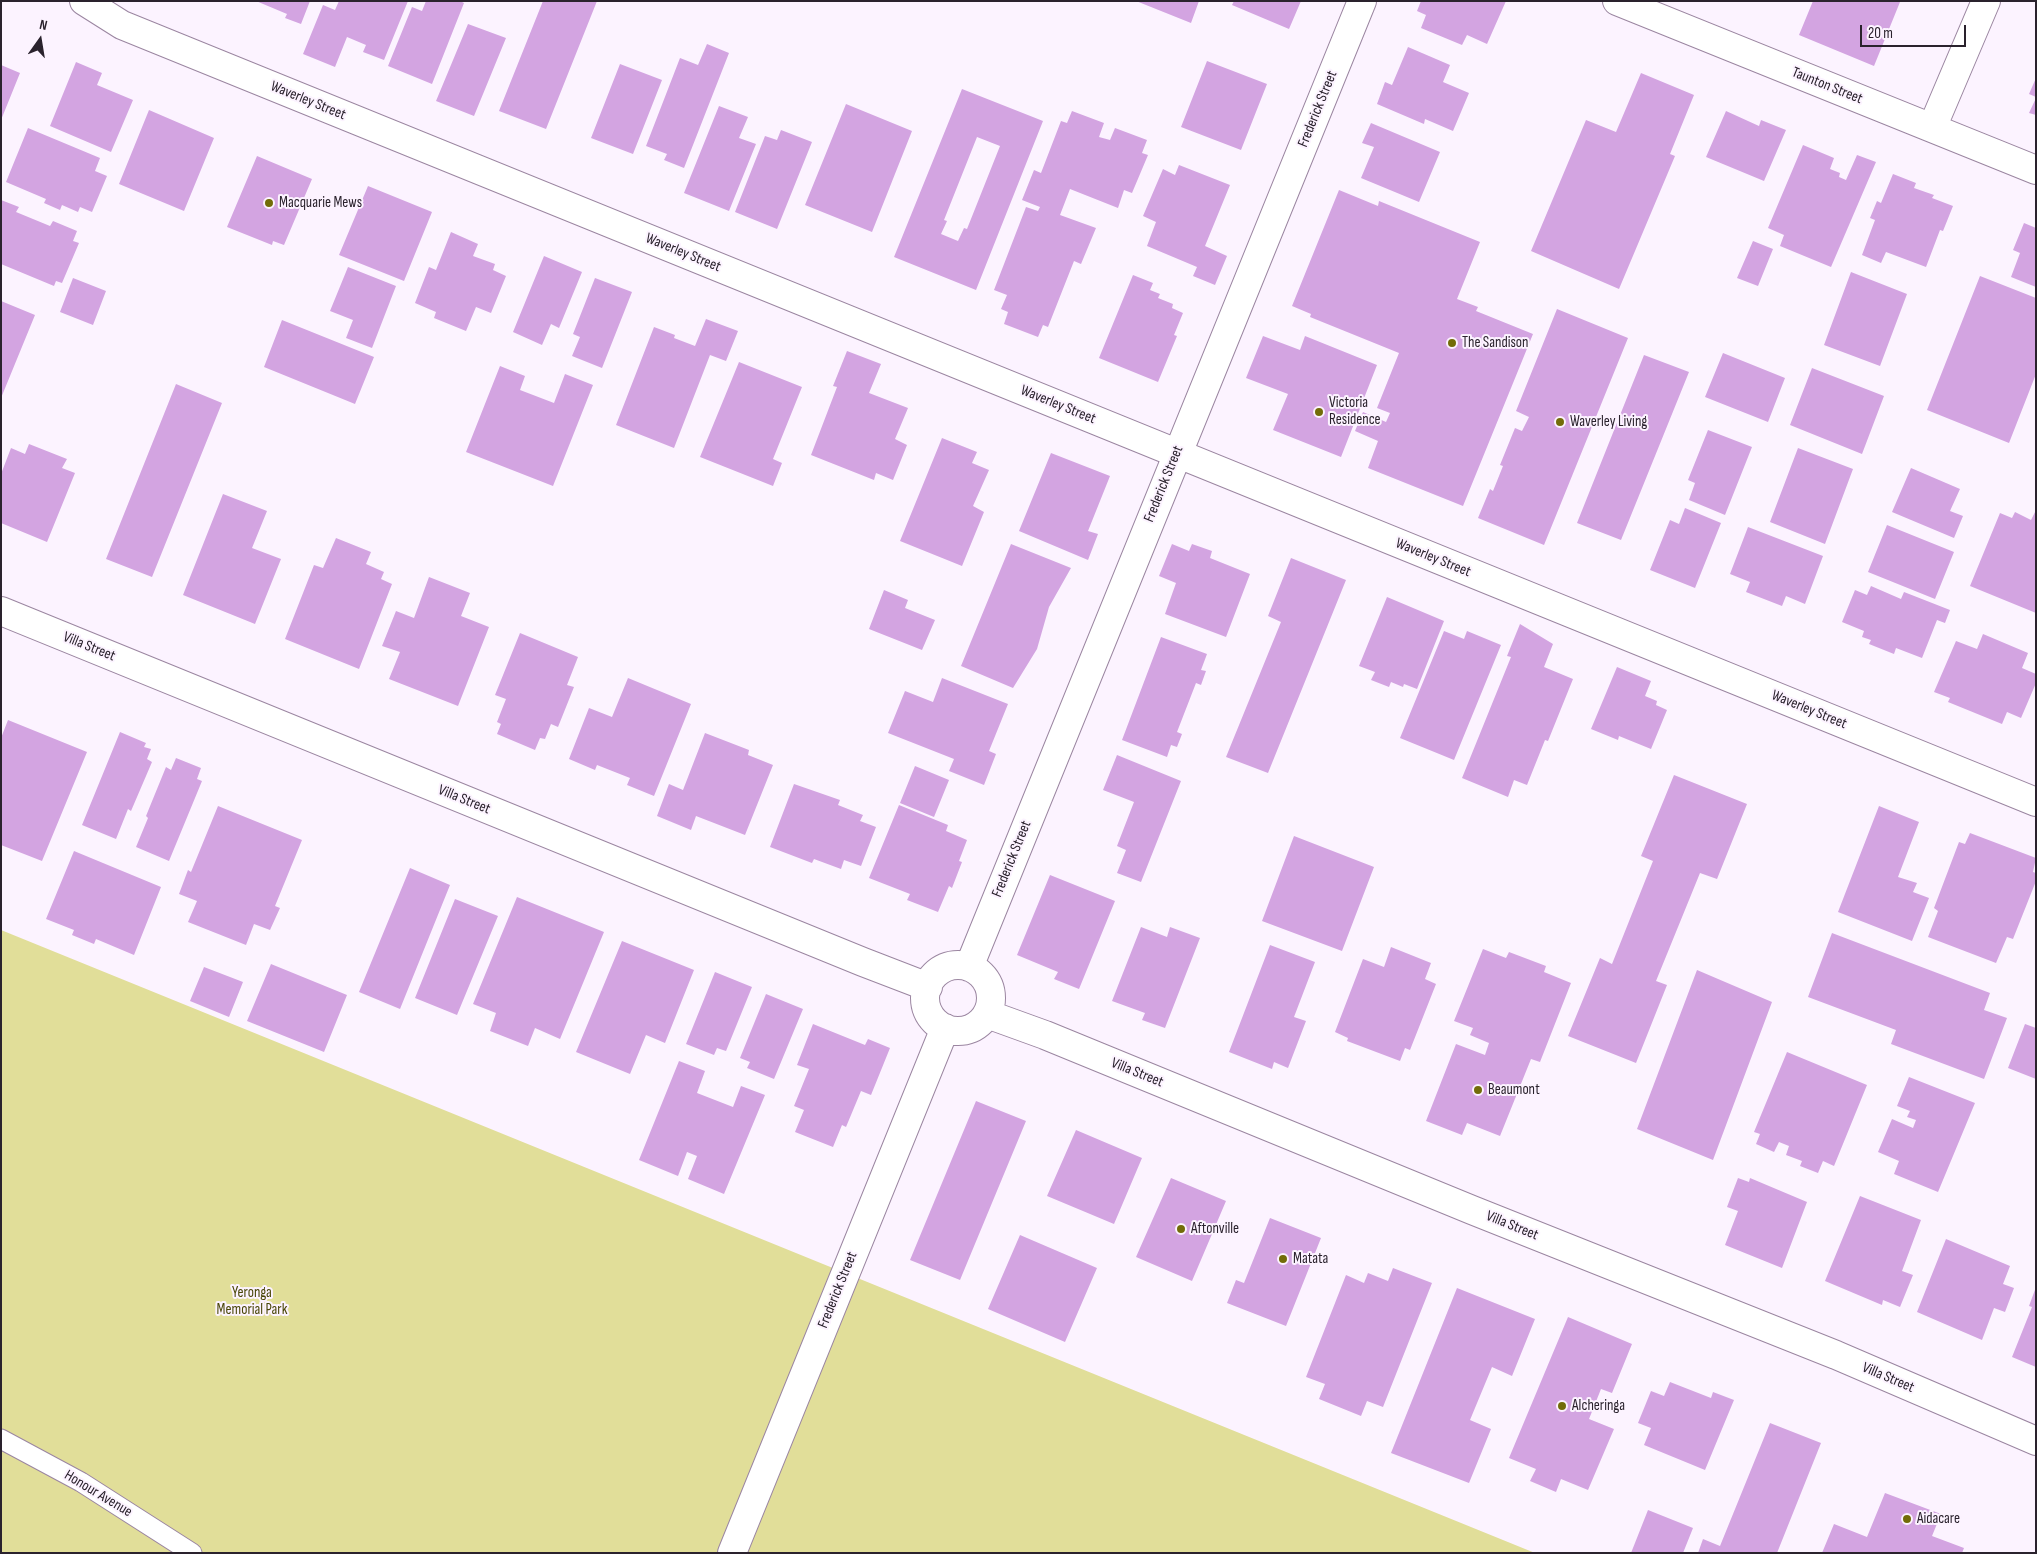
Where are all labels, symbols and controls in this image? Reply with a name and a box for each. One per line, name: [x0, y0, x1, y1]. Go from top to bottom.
north arrow: [15, 15, 65, 65]
scale bar: [1862, 15, 1968, 47]
text: N: [38, 16, 49, 34]
text: 20 m: [1868, 24, 1893, 43]
street label: Taunton Street: [1789, 64, 1865, 108]
street label: Frederick Street: [1295, 68, 1341, 150]
street label: Waverley Street: [268, 78, 348, 124]
place label: Macquarie Mews: [279, 194, 362, 212]
marker: Macquarie Mews: [263, 197, 275, 209]
street label: Waverley Street: [643, 230, 723, 276]
place label: The Sandison: [1462, 334, 1528, 352]
marker: The Sandison: [1446, 337, 1458, 349]
street label: Waverley Street: [1018, 382, 1098, 428]
place label: Victoria Residence: [1329, 394, 1381, 429]
marker: Victoria Residence: [1313, 406, 1325, 418]
place label: Waverley Living: [1570, 413, 1647, 431]
marker: Waverley Living: [1554, 416, 1566, 428]
street label: Frederick Street: [1141, 443, 1187, 525]
street label: Waverley Street: [1393, 535, 1473, 581]
street label: Villa Street: [60, 628, 118, 666]
street label: Waverley Street: [1769, 687, 1849, 733]
street label: Villa Street: [435, 781, 493, 819]
street label: Frederick Street: [989, 818, 1035, 900]
street label: Villa Street: [1108, 1054, 1166, 1092]
place label: Beaumont: [1488, 1081, 1540, 1099]
marker: Beaumont: [1472, 1084, 1484, 1096]
street label: Villa Street: [1483, 1207, 1541, 1245]
place label: Aftonville: [1191, 1220, 1239, 1238]
marker: Aftonville: [1175, 1223, 1187, 1235]
street label: Frederick Street: [815, 1249, 861, 1331]
place label: Matata: [1293, 1250, 1328, 1268]
marker: Matata: [1277, 1253, 1289, 1265]
park label: Yeronga Memorial Park: [217, 1284, 287, 1319]
street label: Villa Street: [1859, 1359, 1917, 1397]
place label: Alcheringa: [1572, 1397, 1625, 1415]
marker: Alcheringa: [1556, 1400, 1568, 1412]
street label: Honour Avenue: [61, 1467, 135, 1521]
place label: Aidacare: [1917, 1510, 1960, 1528]
marker: Aidacare: [1901, 1513, 1913, 1525]

